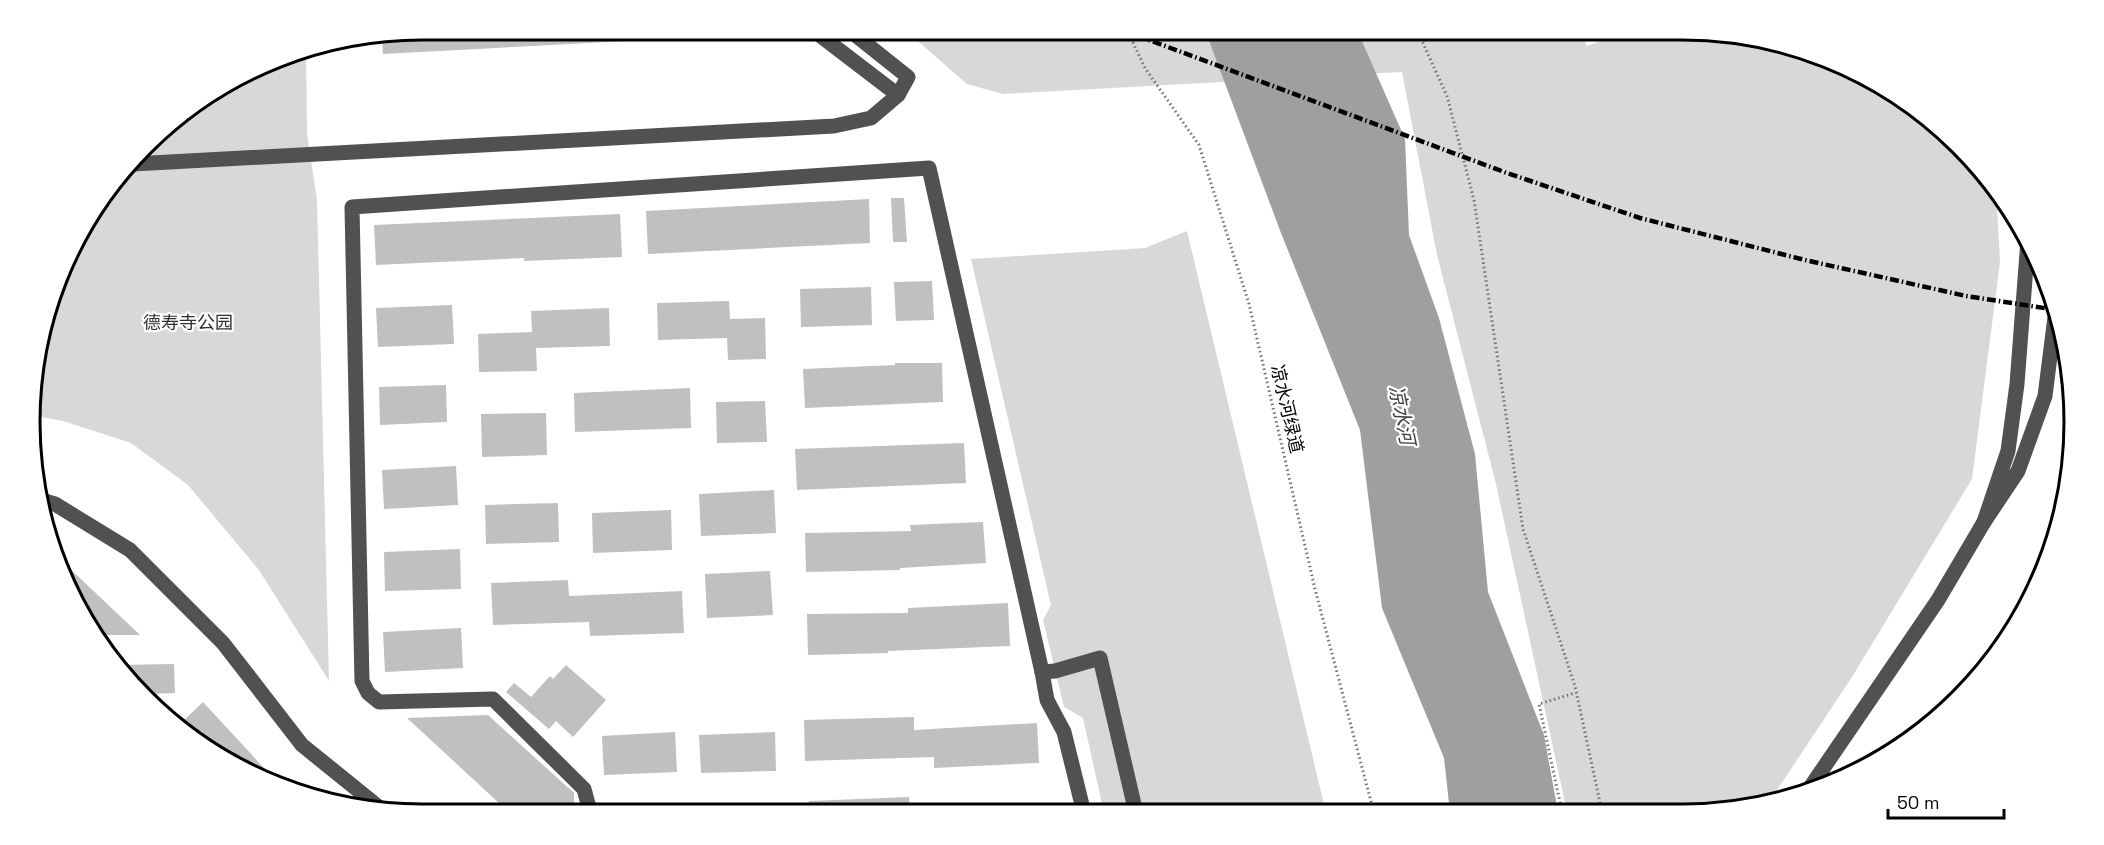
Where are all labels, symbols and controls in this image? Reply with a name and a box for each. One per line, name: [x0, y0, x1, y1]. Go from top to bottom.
park label: 德寿寺公园: [143, 311, 233, 334]
street label: 凉水河绿道: [1266, 362, 1309, 455]
water label: 凉水河: [1383, 383, 1422, 451]
scale bar: [1888, 782, 2004, 820]
text: 50 m: [1897, 791, 1939, 814]

